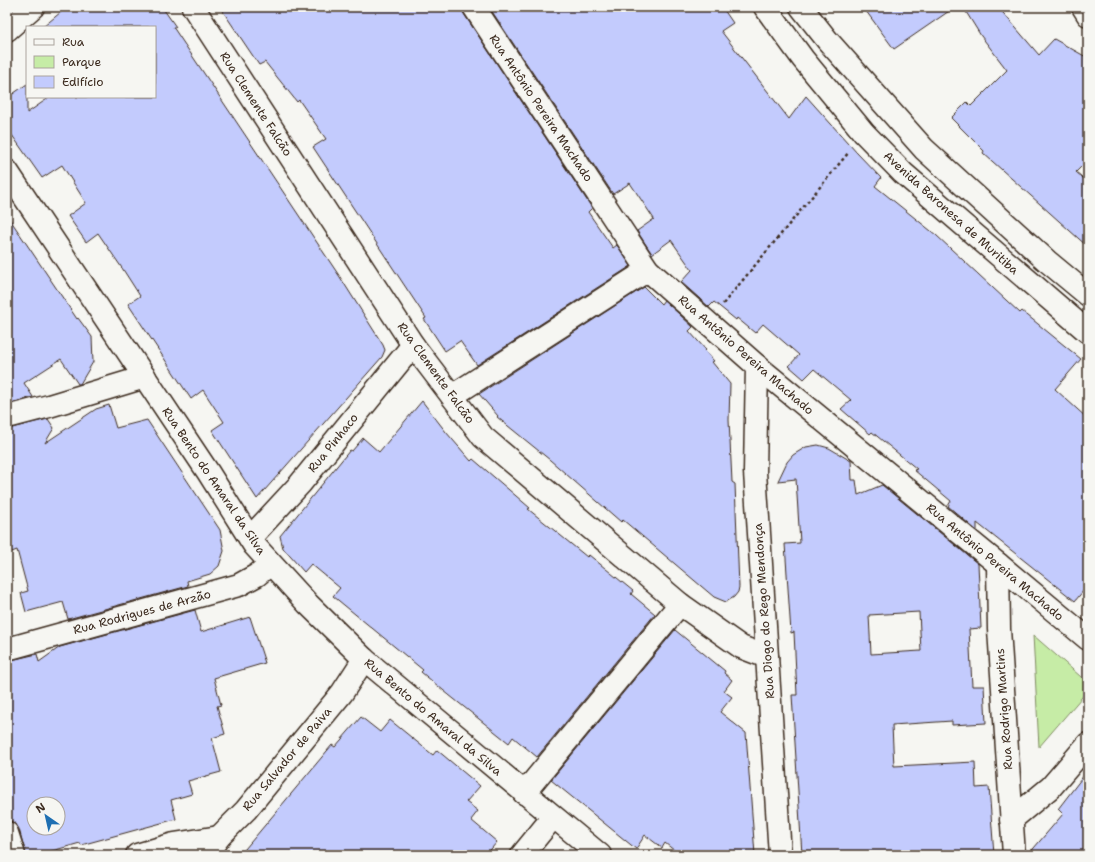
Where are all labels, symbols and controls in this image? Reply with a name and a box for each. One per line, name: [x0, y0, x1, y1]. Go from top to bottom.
legend: [26, 26, 156, 98]
street label: Rua Antônio Pereira Machado: [486, 31, 596, 185]
text: Rua: [62, 34, 85, 50]
street label: Rua Clemente Falcão: [216, 49, 296, 159]
text: Parque: [62, 54, 101, 70]
text: Edifício: [62, 74, 103, 90]
street label: Avenida Baronesa de Muritiba: [880, 148, 1022, 278]
street label: Rua Antônio Pereira Machado: [675, 292, 817, 418]
street label: Rua Clemente Falcão: [394, 319, 478, 427]
street label: Rua Bento do Amaral da Silva: [159, 404, 270, 558]
street label: Rua Pinhaco: [304, 410, 362, 476]
street label: Rua Antônio Pereira Machado: [923, 500, 1067, 624]
street label: Rua Diogo do Rego Mendonça: [750, 522, 778, 699]
street label: Rua Rodrigues de Arzão: [71, 586, 213, 638]
street label: Rua Rodrigo Martins: [992, 648, 1016, 770]
street label: Rua Bento do Amaral da Silva: [361, 655, 505, 780]
street label: Rua Salvador de Paiva: [239, 703, 335, 814]
north arrow: [26, 796, 66, 836]
text: N: [33, 799, 49, 817]

